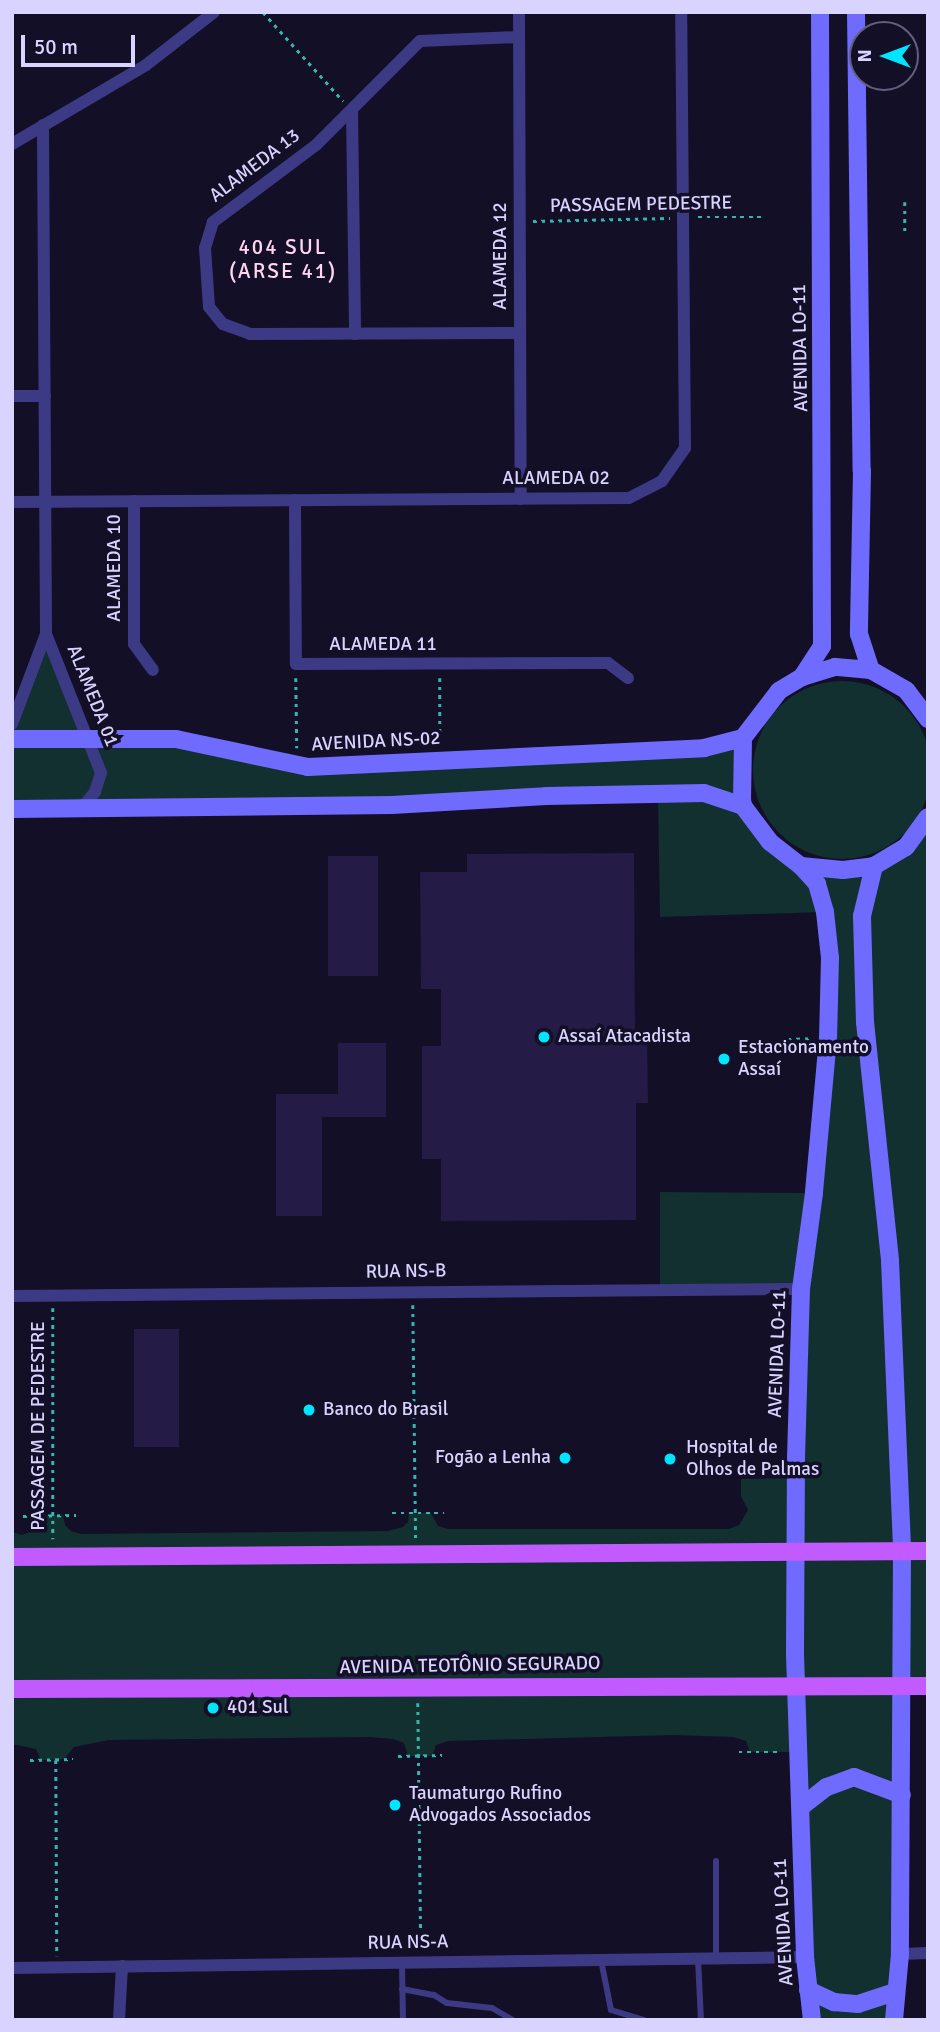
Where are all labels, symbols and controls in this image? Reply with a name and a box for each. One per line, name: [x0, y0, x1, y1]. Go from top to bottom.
scale bar: [24, 21, 138, 65]
north arrow: [849, 21, 919, 91]
text: 50 m: [34, 34, 78, 60]
text: N: [853, 49, 877, 63]
street label: ALAMEDA 13: [205, 125, 305, 207]
street label: PASSAGEM PEDESTRE: [550, 192, 732, 218]
street label: ALAMEDA 12: [490, 202, 512, 310]
district label: 404 SUL (ARSE 41): [230, 234, 336, 284]
street label: AVENIDA LO-11: [788, 284, 814, 412]
street label: ALAMEDA 02: [502, 468, 610, 490]
street label: ALAMEDA 10: [104, 514, 126, 622]
street label: ALAMEDA 11: [329, 634, 437, 656]
street label: ALAMEDA 01: [61, 642, 123, 750]
street label: AVENIDA NS-02: [311, 727, 441, 757]
place label: Assaí Atacadista: [558, 1026, 691, 1048]
marker: Assaí Atacadista: [536, 1029, 552, 1045]
place label: Estacionamento Assaí: [738, 1037, 869, 1081]
marker: Estacionamento Assaí: [716, 1051, 732, 1067]
street label: RUA NS-B: [365, 1260, 447, 1284]
street label: AVENIDA LO-11: [764, 1290, 792, 1418]
street label: PASSAGEM DE PEDESTRE: [28, 1321, 50, 1531]
place label: Banco do Brasil: [323, 1399, 448, 1421]
marker: Banco do Brasil: [301, 1402, 317, 1418]
place label: Hospital de Olhos de Palmas: [686, 1437, 819, 1481]
place label: Fogão a Lenha: [435, 1447, 551, 1469]
marker: Hospital de Olhos de Palmas: [660, 1449, 680, 1469]
marker: Fogão a Lenha: [557, 1450, 573, 1466]
street label: AVENIDA TEOTÔNIO SEGURADO: [339, 1652, 601, 1680]
place label: 401 Sul: [227, 1697, 288, 1719]
marker: 401 Sul: [205, 1700, 221, 1716]
place label: Taumaturgo Rufino Advogados Associados: [409, 1783, 591, 1827]
marker: Taumaturgo Rufino Advogados Associados: [387, 1797, 403, 1813]
street label: AVENIDA LO-11: [769, 1858, 799, 1986]
street label: RUA NS-A: [367, 1931, 449, 1955]

